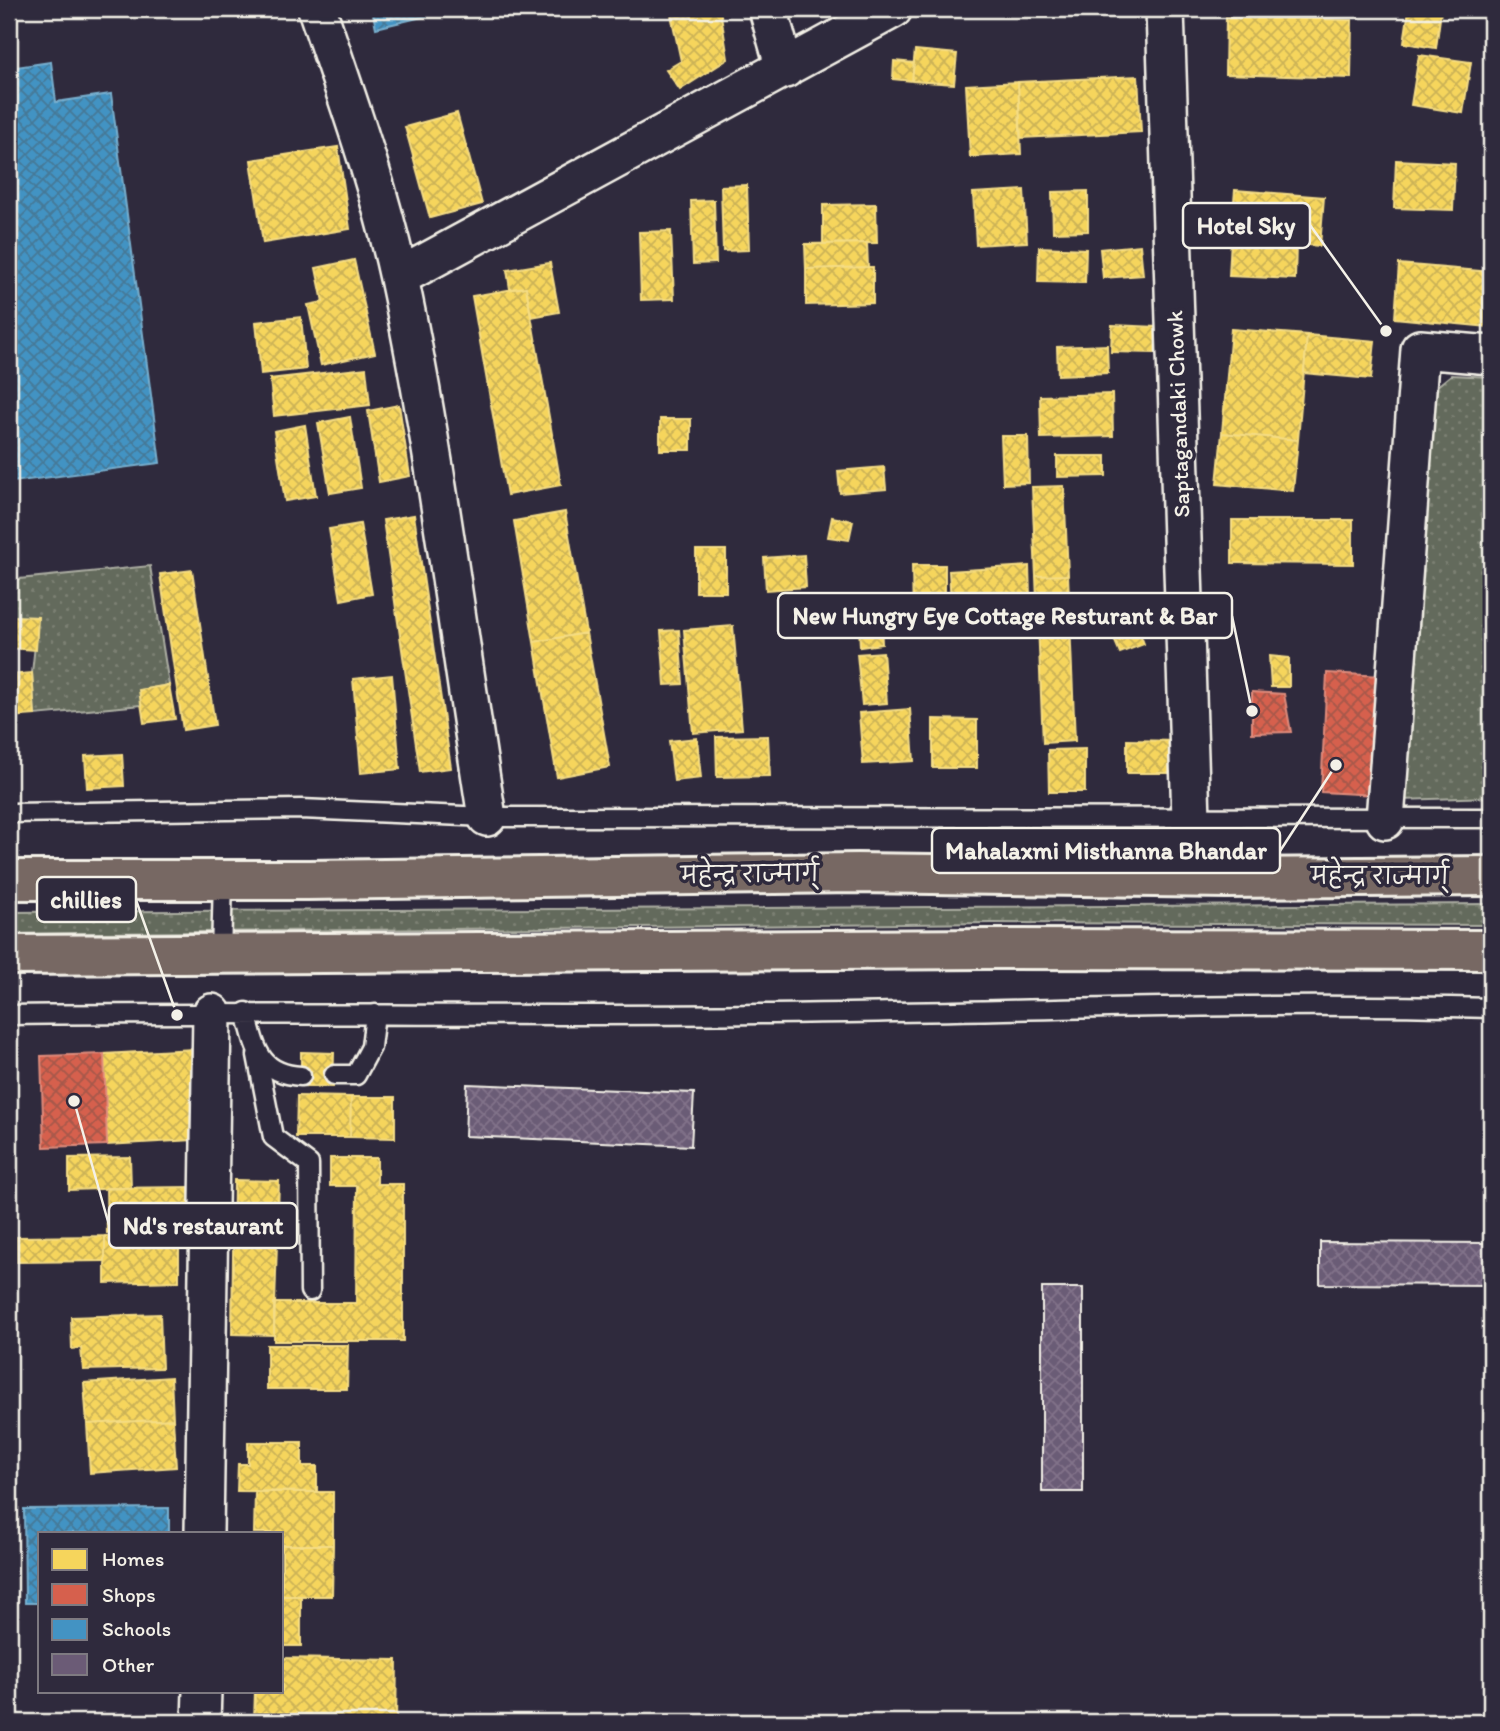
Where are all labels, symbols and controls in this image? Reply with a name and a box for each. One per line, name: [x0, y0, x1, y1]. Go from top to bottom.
callout: Hotel Sky: [1183, 203, 1310, 248]
text: Hotel Sky: [1197, 211, 1296, 241]
street label: Saptagandaki Chowk: [1160, 310, 1196, 518]
callout: New Hungry Eye Cottage Resturant & Bar: [778, 593, 1232, 638]
text: New Hungry Eye Cottage Resturant & Bar: [793, 601, 1218, 631]
callout: Mahalaxmi Misthanna Bhandar: [932, 828, 1280, 873]
text: Mahalaxmi Misthanna Bhandar: [945, 836, 1267, 865]
street label: महेन्द्र राज्मार्ग्: [679, 853, 821, 893]
street label: महेन्द्र राज्मार्ग्: [1309, 856, 1451, 894]
callout: chillies: [37, 877, 136, 922]
text: chillies: [50, 885, 122, 914]
callout: Nd's restaurant: [109, 1203, 297, 1248]
text: Nd's restaurant: [123, 1211, 283, 1240]
legend: [38, 1532, 284, 1692]
text: Homes: [102, 1546, 164, 1571]
text: Shops: [102, 1582, 156, 1607]
text: Schools: [102, 1616, 171, 1641]
text: Other: [102, 1652, 155, 1677]

